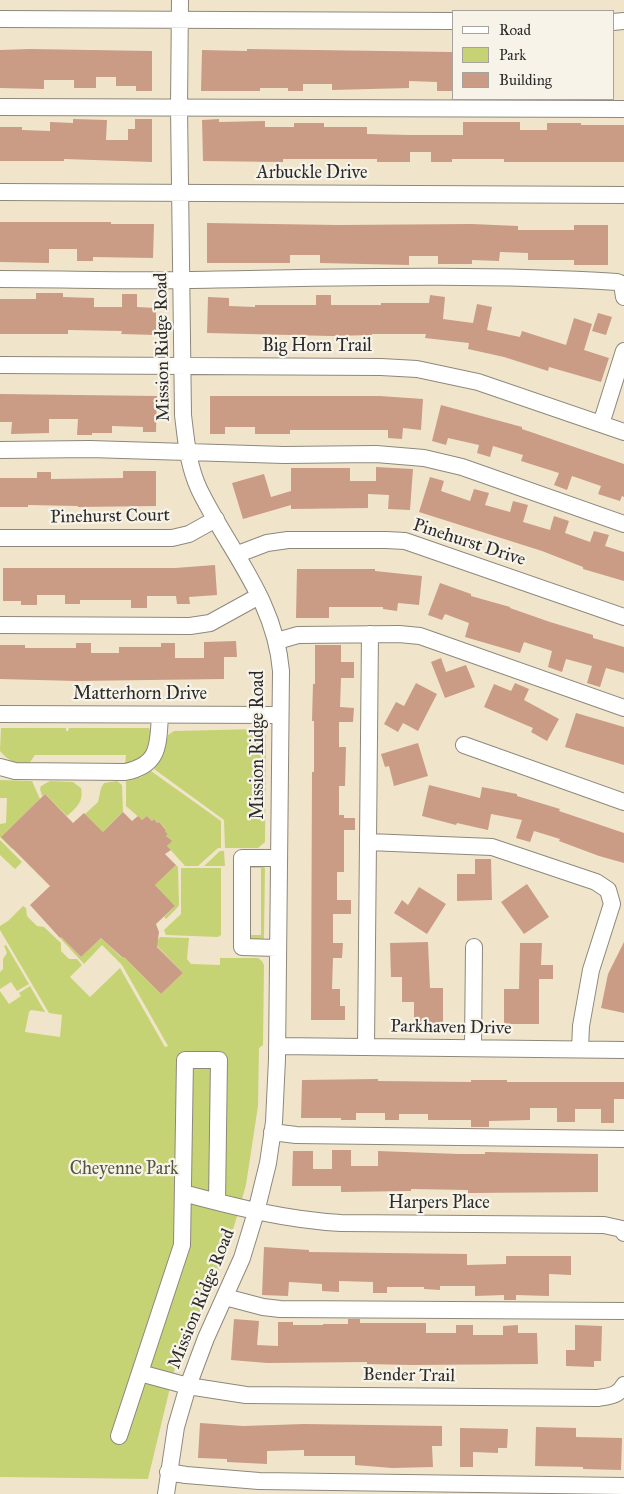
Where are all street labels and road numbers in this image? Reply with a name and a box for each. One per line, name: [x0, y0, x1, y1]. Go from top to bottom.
street label: Arbuckle Drive: [257, 163, 367, 185]
street label: Mission Ridge Road: [151, 272, 175, 422]
street label: Big Horn Trail: [262, 336, 372, 358]
street label: Pinehurst Court: [50, 505, 170, 529]
street label: Pinehurst Drive: [410, 515, 528, 571]
street label: Mission Ridge Road: [248, 670, 270, 820]
street label: Matterhorn Drive: [73, 684, 207, 706]
street label: Parkhaven Drive: [390, 1016, 512, 1040]
street label: Harpers Place: [388, 1193, 490, 1215]
street label: Mission Ridge Road: [164, 1226, 240, 1372]
street label: Bender Trail: [363, 1364, 455, 1388]

